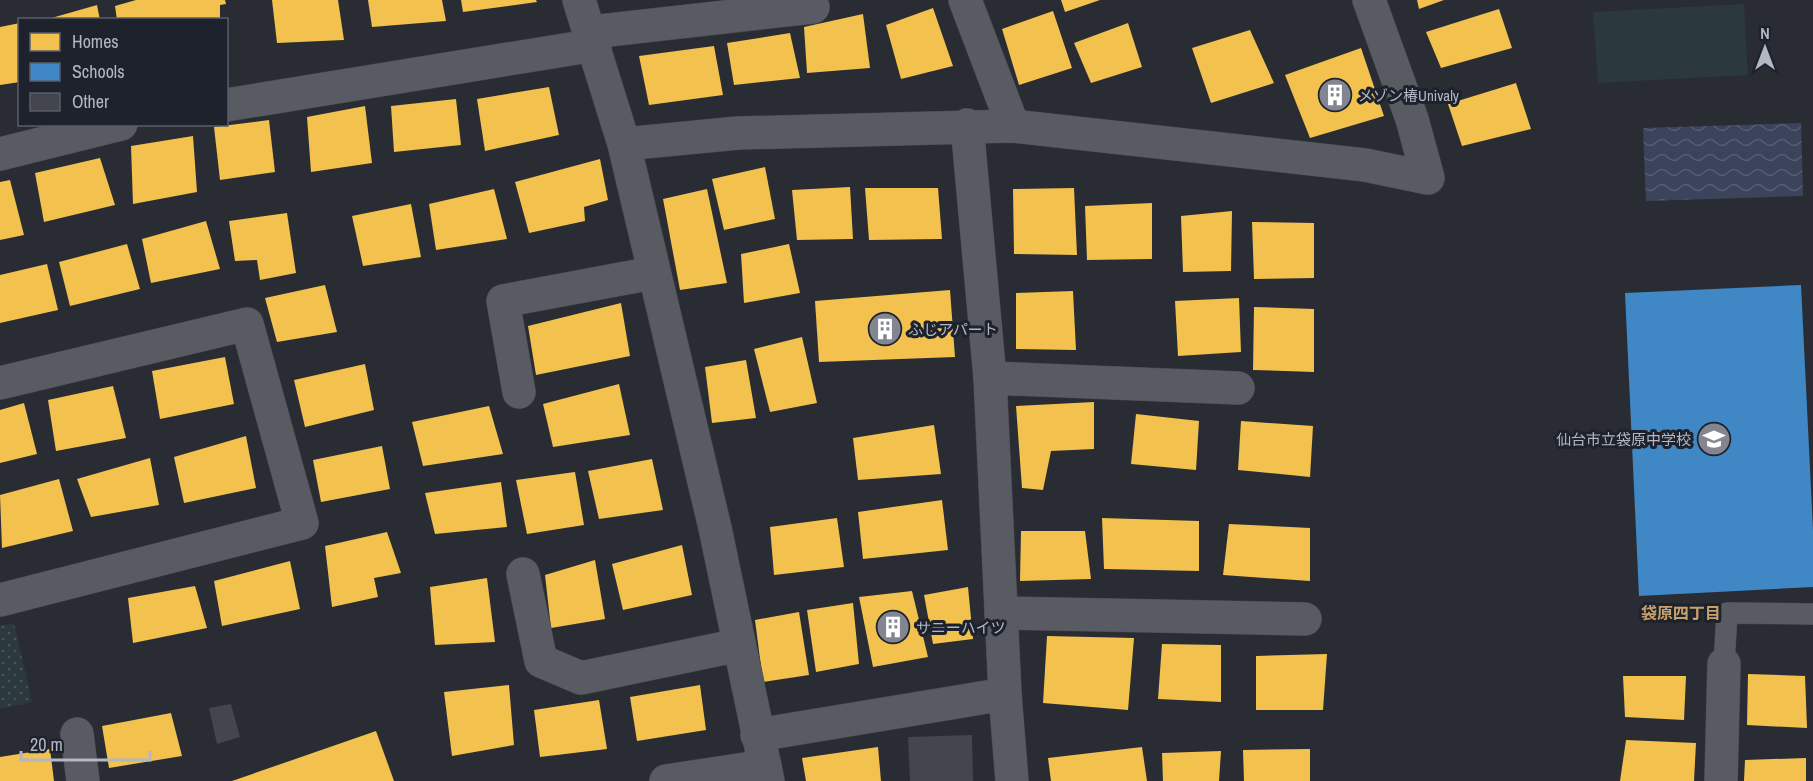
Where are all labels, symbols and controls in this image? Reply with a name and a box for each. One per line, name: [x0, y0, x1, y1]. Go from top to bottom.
legend: [18, 18, 228, 126]
north arrow: [1735, 18, 1795, 78]
text: N: [1760, 22, 1770, 44]
text: Homes: [72, 29, 119, 54]
text: Schools: [72, 59, 125, 84]
building icon: メゾン椿Univaly: [1317, 77, 1353, 113]
place label: メゾン椿Univaly: [1358, 85, 1460, 106]
text: Other: [72, 89, 109, 114]
building icon: ふじアパート: [867, 311, 903, 347]
place label: ふじアパート: [908, 319, 998, 340]
school or university icon: 仙台市立袋原中学校: [1696, 421, 1732, 457]
place label: 仙台市立袋原中学校: [1556, 429, 1691, 450]
district label: 袋原四丁目: [1641, 602, 1721, 624]
building icon: サニーハイツ: [875, 609, 911, 645]
place label: サニーハイツ: [916, 617, 1005, 638]
scale bar: [21, 724, 150, 762]
text: 20 m: [30, 732, 63, 757]

